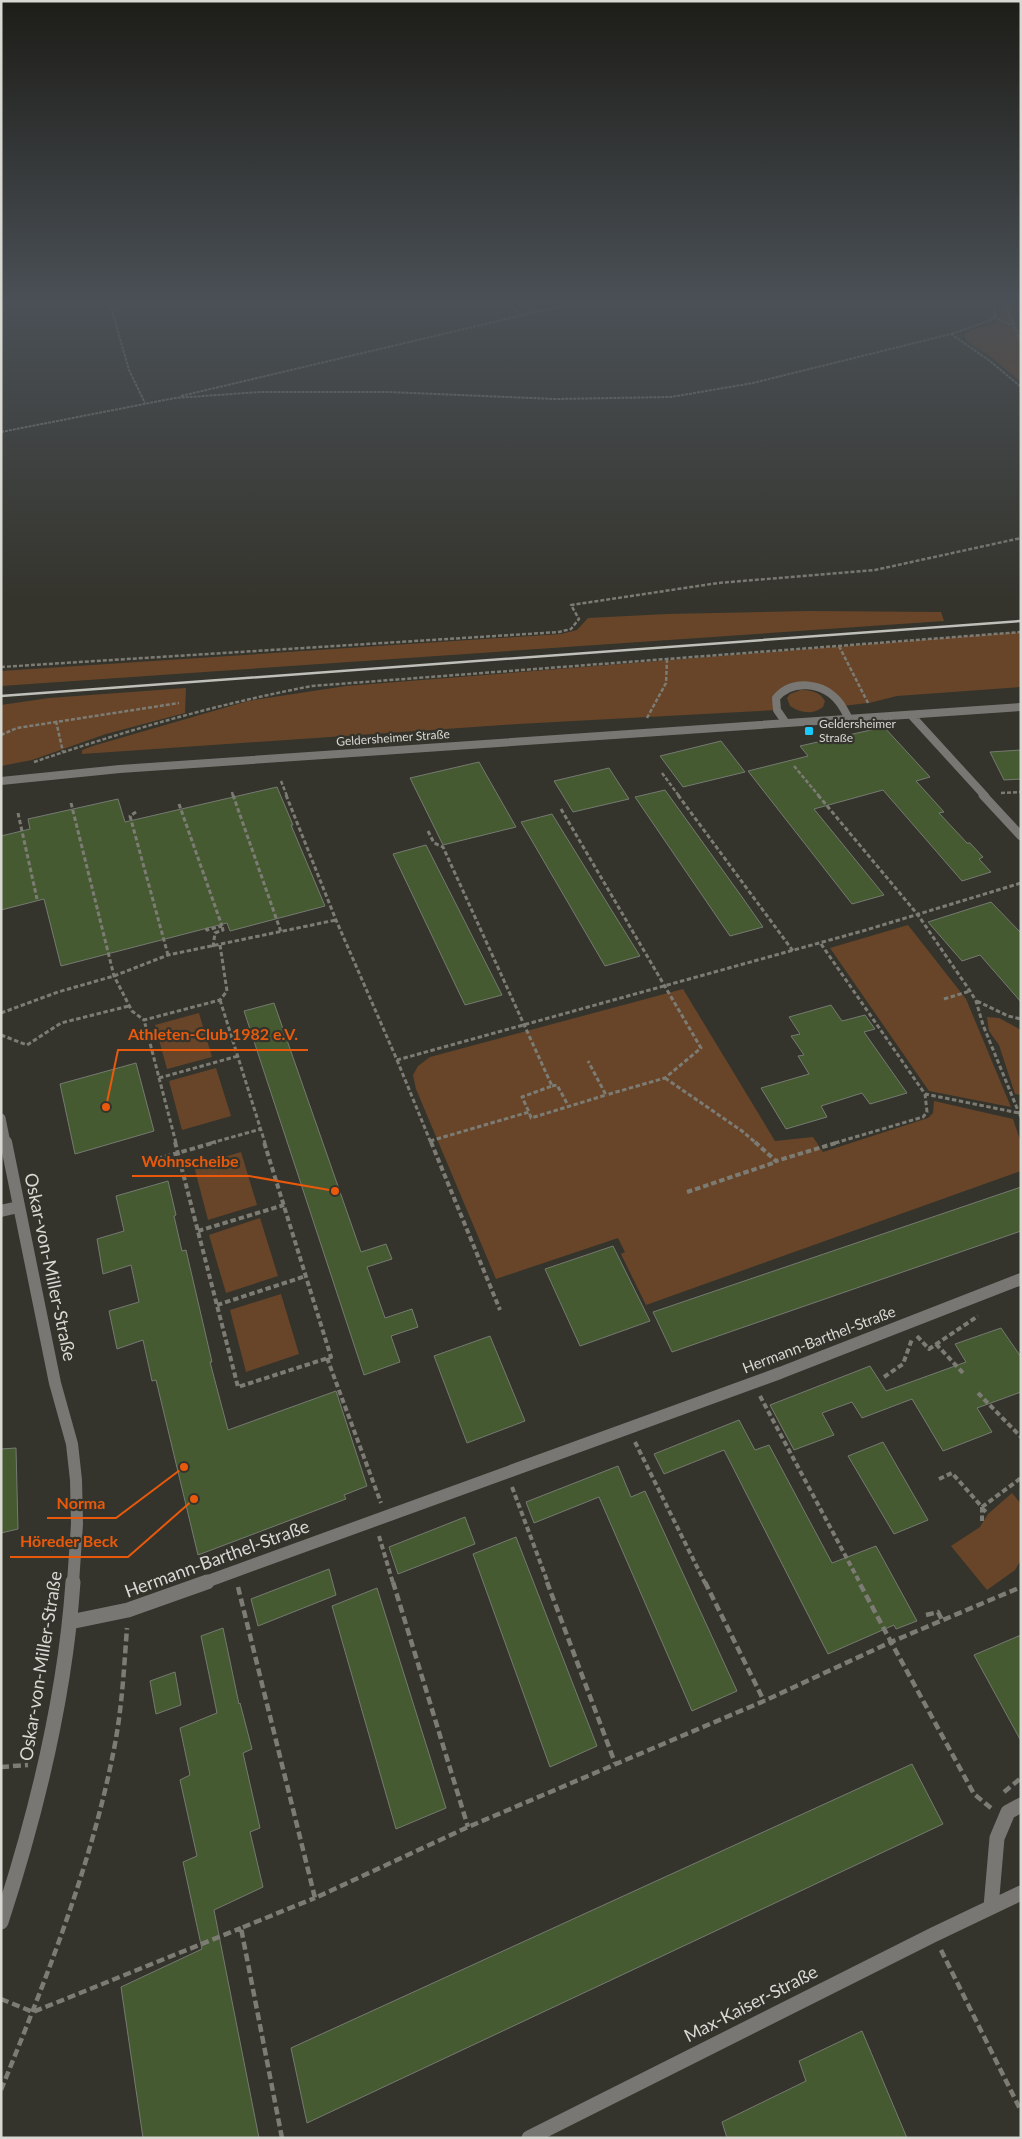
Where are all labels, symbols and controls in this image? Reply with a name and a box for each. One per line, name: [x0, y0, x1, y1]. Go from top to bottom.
place label: Geldersheimer Straße: [819, 716, 897, 745]
marker: Geldersheimer Straße: [803, 725, 815, 737]
street label: Geldersheimer Straße: [336, 726, 450, 749]
callout: Athleten-Club 1982 e.V.: [118, 1019, 308, 1050]
text: Athleten-Club 1982 e.V.: [127, 1024, 298, 1043]
callout: Wohnscheibe: [132, 1145, 249, 1176]
text: Wohnscheibe: [141, 1151, 239, 1170]
street label: Oskar-von-Miller-Straße: [20, 1171, 82, 1363]
street label: Hermann-Barthel-Straße: [740, 1302, 898, 1377]
callout: Norma: [47, 1487, 116, 1518]
text: Norma: [57, 1493, 105, 1512]
street label: Hermann-Barthel-Straße: [121, 1514, 312, 1602]
callout: Höreder Beck: [10, 1526, 128, 1557]
text: Höreder Beck: [20, 1531, 118, 1550]
street label: Oskar-von-Miller-Straße: [14, 1569, 66, 1762]
street label: Max-Kaiser-Straße: [680, 1960, 821, 2046]

